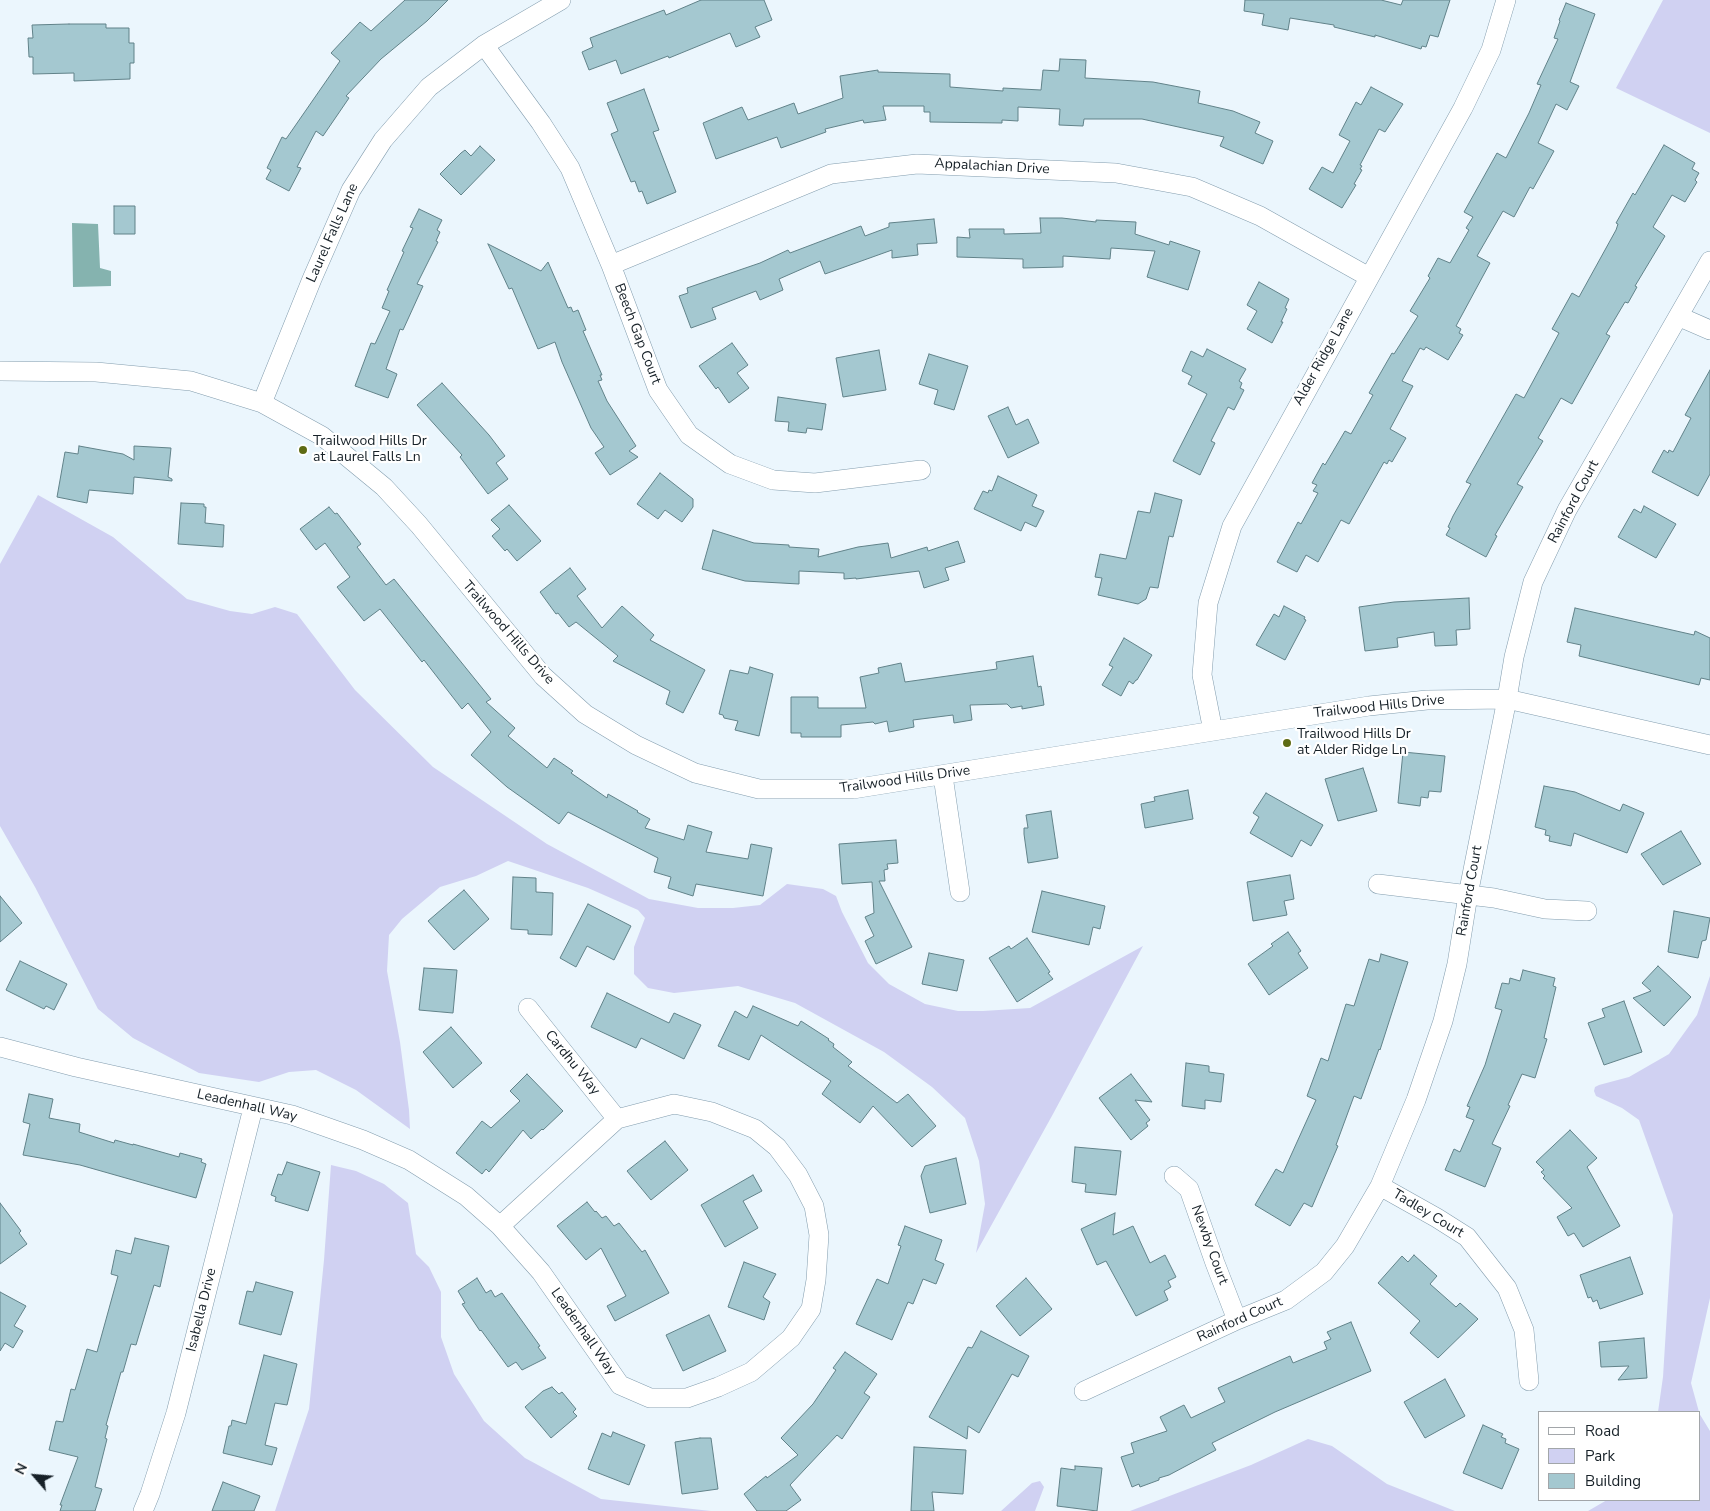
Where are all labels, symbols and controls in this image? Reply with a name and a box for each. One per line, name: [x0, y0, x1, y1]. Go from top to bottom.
street label: Appalachian Drive: [934, 156, 1050, 178]
street label: Laurel Falls Lane: [304, 181, 362, 285]
street label: Beech Gap Court: [610, 281, 664, 387]
street label: Alder Ridge Lane: [1290, 305, 1358, 409]
place label: Trailwood Hills Dr at Laurel Falls Ln: [313, 434, 427, 467]
marker: Trailwood Hills Dr at Laurel Falls Ln: [297, 444, 309, 456]
street label: Rainford Court: [1545, 458, 1603, 546]
street label: Trailwood Hills Drive: [458, 578, 558, 688]
street label: Trailwood Hills Drive: [1313, 692, 1445, 722]
place label: Trailwood Hills Dr at Alder Ridge Ln: [1297, 727, 1411, 760]
marker: Trailwood Hills Dr at Alder Ridge Ln: [1281, 737, 1293, 749]
street label: Trailwood Hills Drive: [839, 763, 971, 797]
street label: Rainford Court: [1454, 844, 1486, 938]
street label: Cardhu Way: [541, 1027, 603, 1099]
street label: Leadenhall Way: [195, 1086, 299, 1126]
street label: Tadley Court: [1389, 1186, 1467, 1242]
street label: Newby Court: [1187, 1203, 1231, 1287]
street label: Isabella Drive: [183, 1266, 221, 1354]
street label: Leadenhall Way: [547, 1285, 619, 1379]
street label: Rainford Court: [1195, 1294, 1285, 1346]
legend: [1538, 1411, 1700, 1501]
text: Road: [1585, 1421, 1620, 1441]
text: Park: [1585, 1446, 1615, 1466]
north arrow: [10, 1451, 60, 1501]
text: N: [10, 1460, 32, 1478]
text: Building: [1585, 1471, 1641, 1491]

